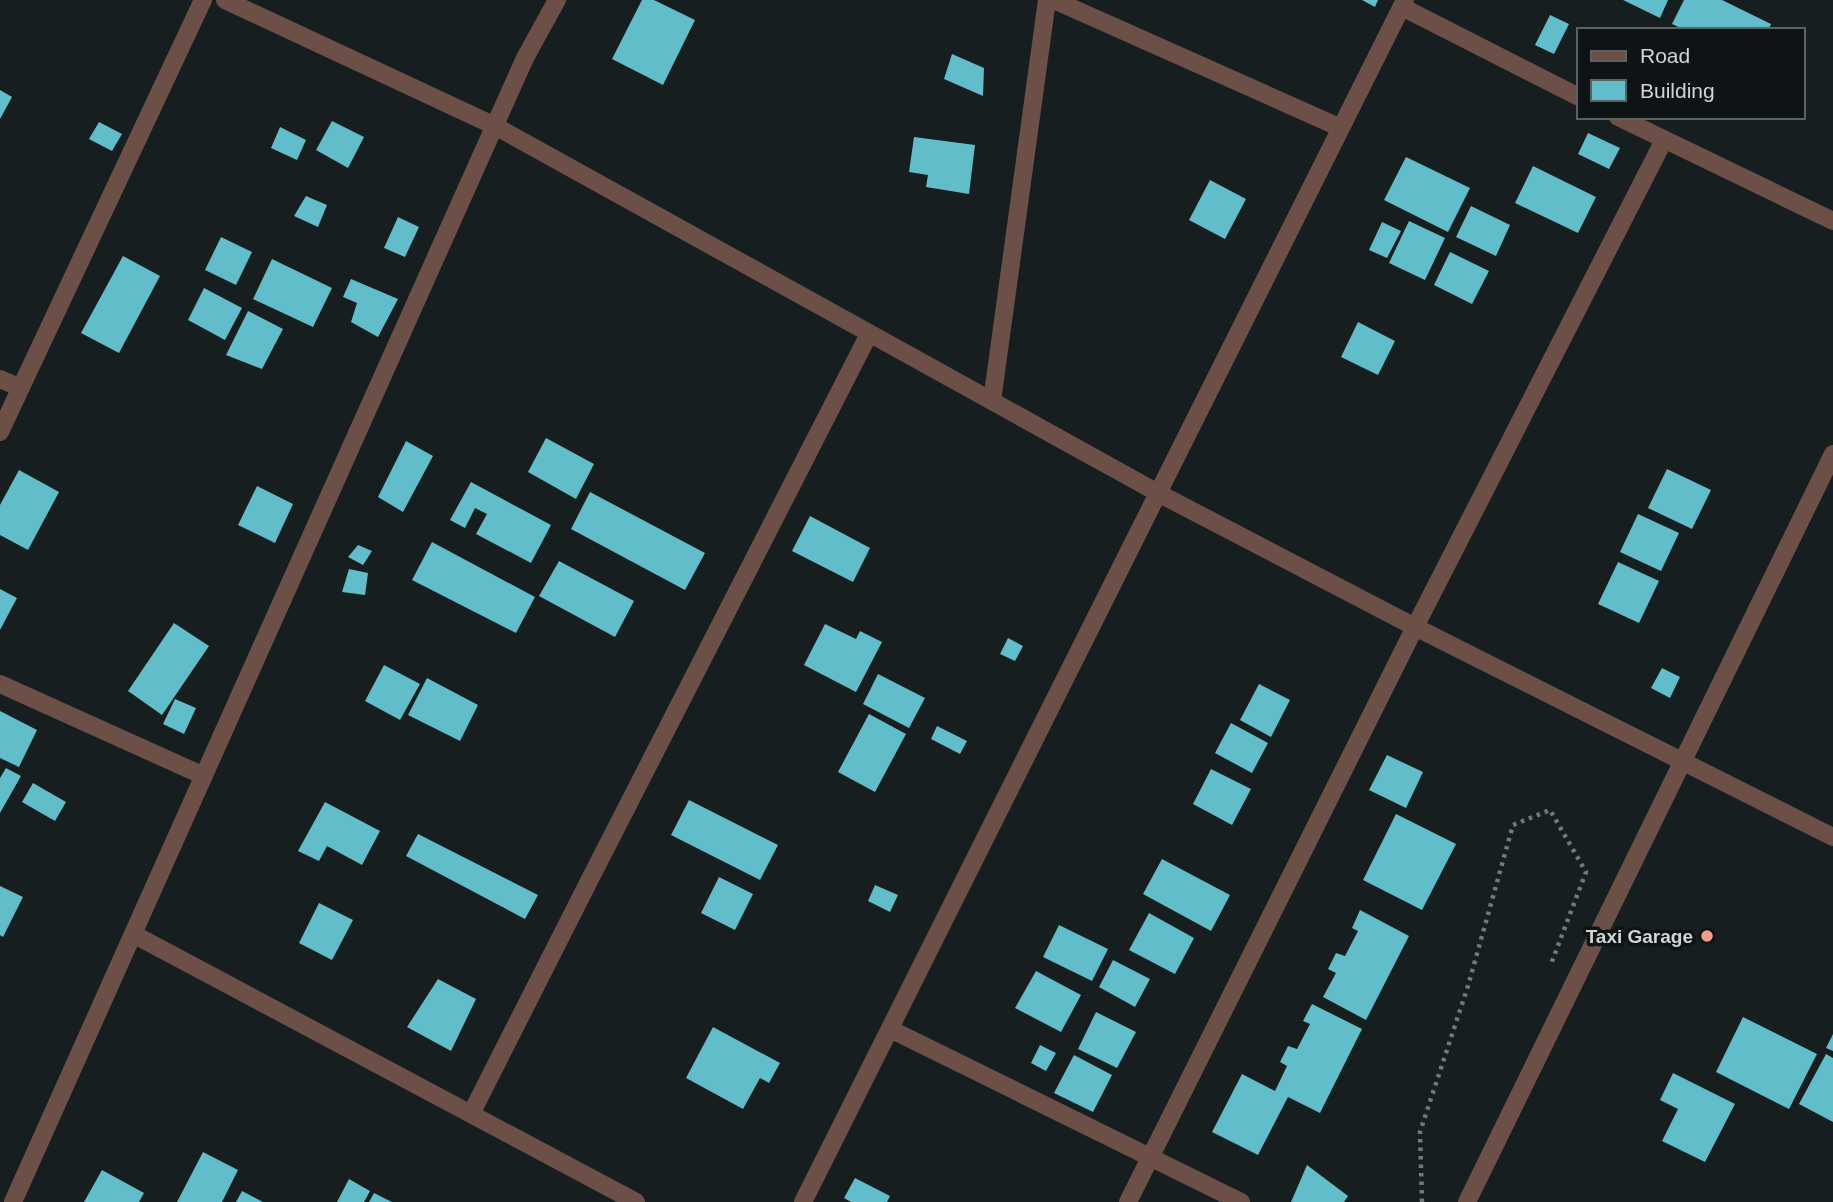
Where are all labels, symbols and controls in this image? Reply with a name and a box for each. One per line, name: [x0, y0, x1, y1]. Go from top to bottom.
legend: [1577, 28, 1805, 119]
text: Road: [1640, 44, 1690, 67]
text: Building: [1640, 79, 1715, 102]
place label: Taxi Garage: [1586, 926, 1693, 947]
marker: Taxi Garage: [1699, 928, 1715, 944]

